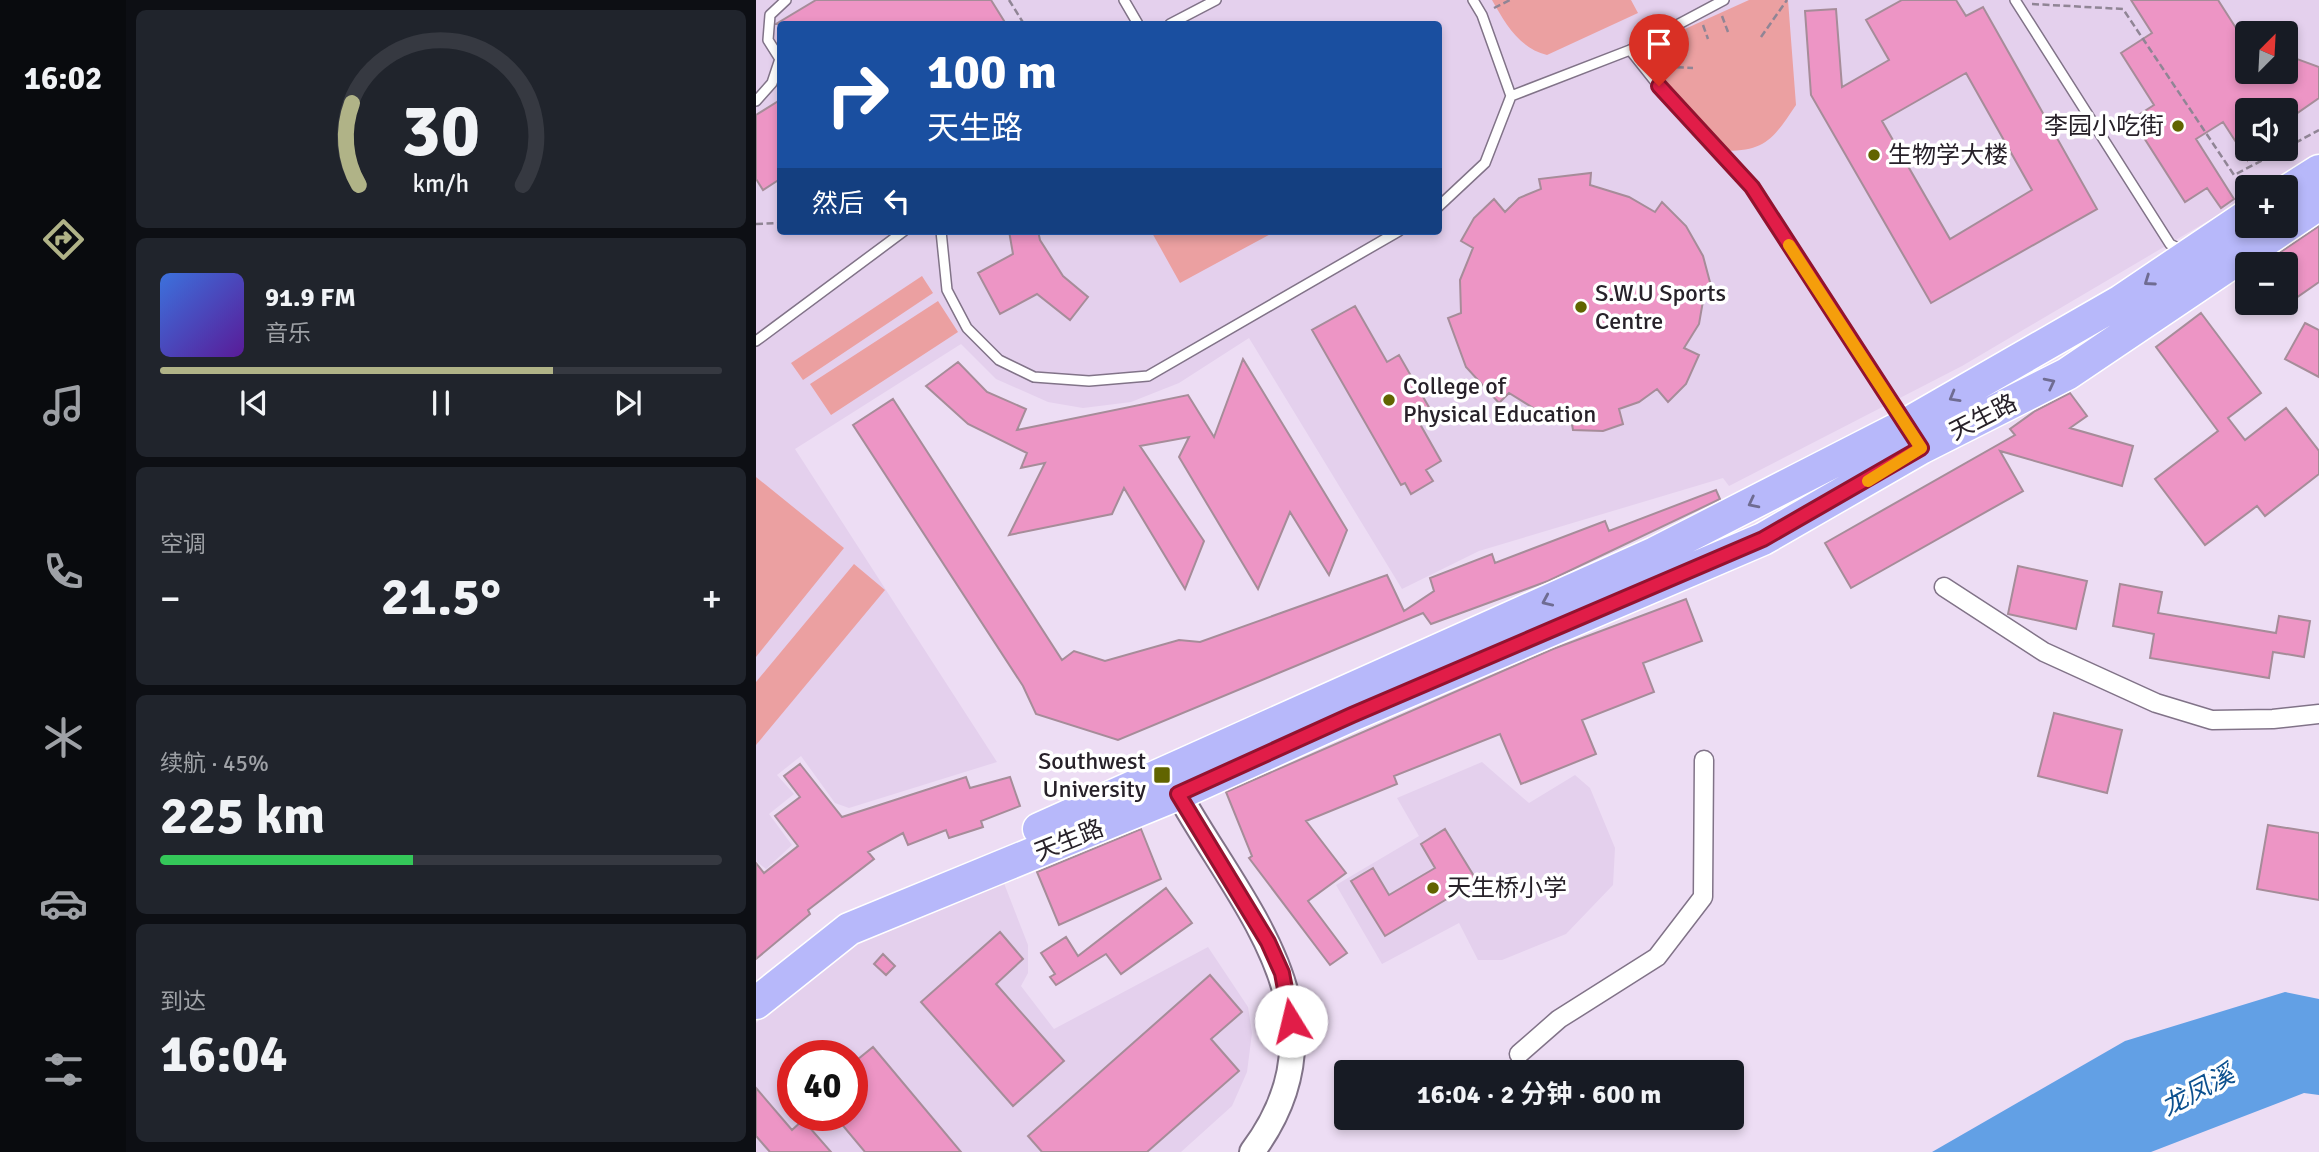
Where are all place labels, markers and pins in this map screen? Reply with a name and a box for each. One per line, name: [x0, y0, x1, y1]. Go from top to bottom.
pin: [1629, 14, 1689, 86]
place label: 李园小吃街: [2044, 111, 2164, 141]
marker: 李园小吃街: [2170, 118, 2186, 134]
place label: 生物学大楼: [1888, 140, 2008, 170]
marker: 生物学大楼: [1866, 147, 1882, 163]
place label: S.W.U Sports Centre: [1595, 278, 1726, 336]
marker: S.W.U Sports Centre: [1573, 299, 1589, 315]
place label: College of Physical Education: [1403, 371, 1596, 429]
marker: College of Physical Education: [1381, 392, 1397, 408]
place label: Southwest University: [1038, 746, 1146, 804]
marker: Southwest University: [1152, 765, 1172, 785]
place label: 天生桥小学: [1447, 873, 1567, 903]
marker: 天生桥小学: [1425, 880, 1441, 896]

